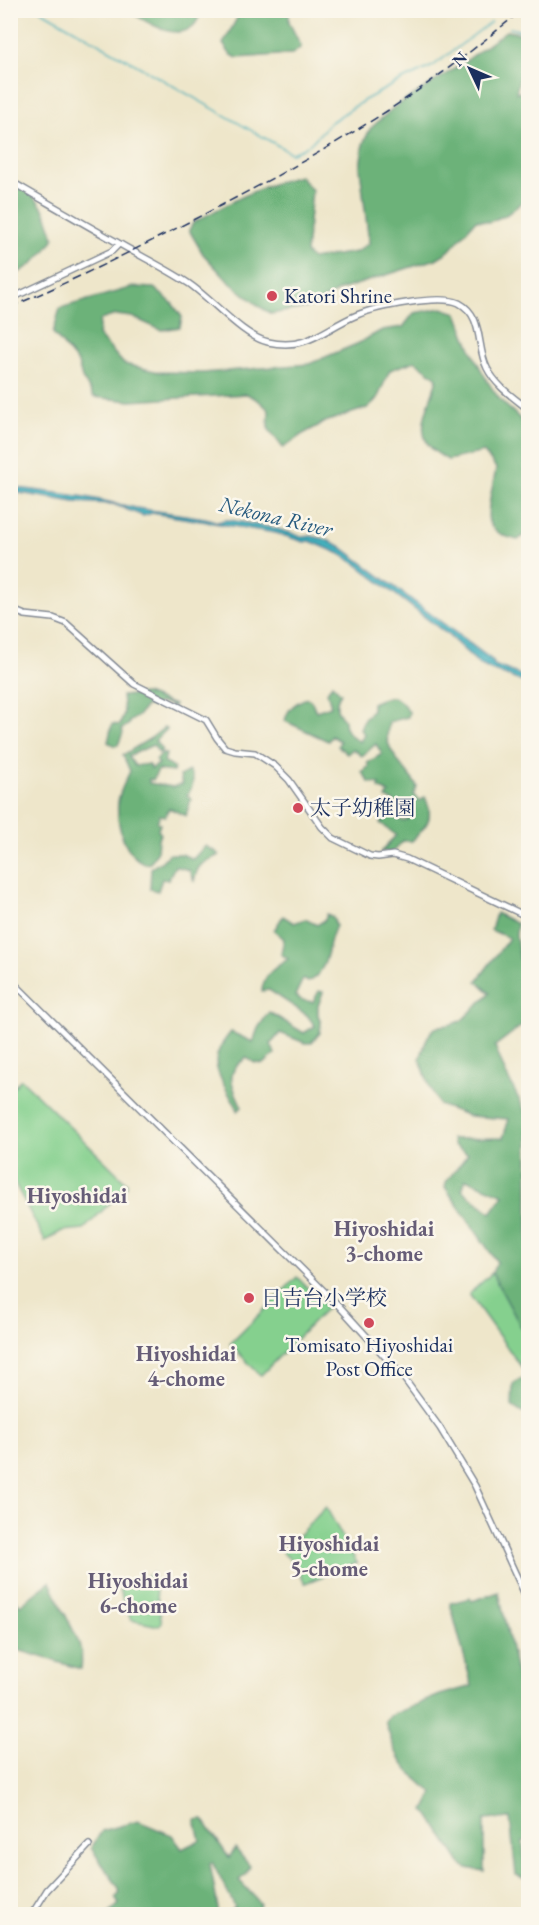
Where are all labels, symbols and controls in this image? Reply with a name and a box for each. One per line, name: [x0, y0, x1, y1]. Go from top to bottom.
north arrow: [440, 39, 500, 99]
text: N: [448, 47, 472, 71]
place label: Katori Shrine: [284, 282, 392, 309]
marker: Katori Shrine: [265, 289, 279, 303]
water label: Nekona River: [215, 489, 337, 544]
place label: 太子幼稚園: [310, 794, 415, 821]
marker: 太子幼稚園: [291, 801, 305, 815]
district label: Hiyoshidai: [27, 1181, 128, 1210]
district label: Hiyoshidai 3-chome: [334, 1214, 435, 1268]
place label: 日吉台小学校: [261, 1284, 387, 1311]
marker: 日吉台小学校: [242, 1291, 256, 1305]
marker: Tomisato Hiyoshidai Post Office: [362, 1316, 376, 1330]
place label: Tomisato Hiyoshidai Post Office: [285, 1331, 453, 1382]
district label: Hiyoshidai 4-chome: [136, 1339, 237, 1393]
district label: Hiyoshidai 5-chome: [279, 1529, 380, 1583]
district label: Hiyoshidai 6-chome: [88, 1566, 189, 1620]

